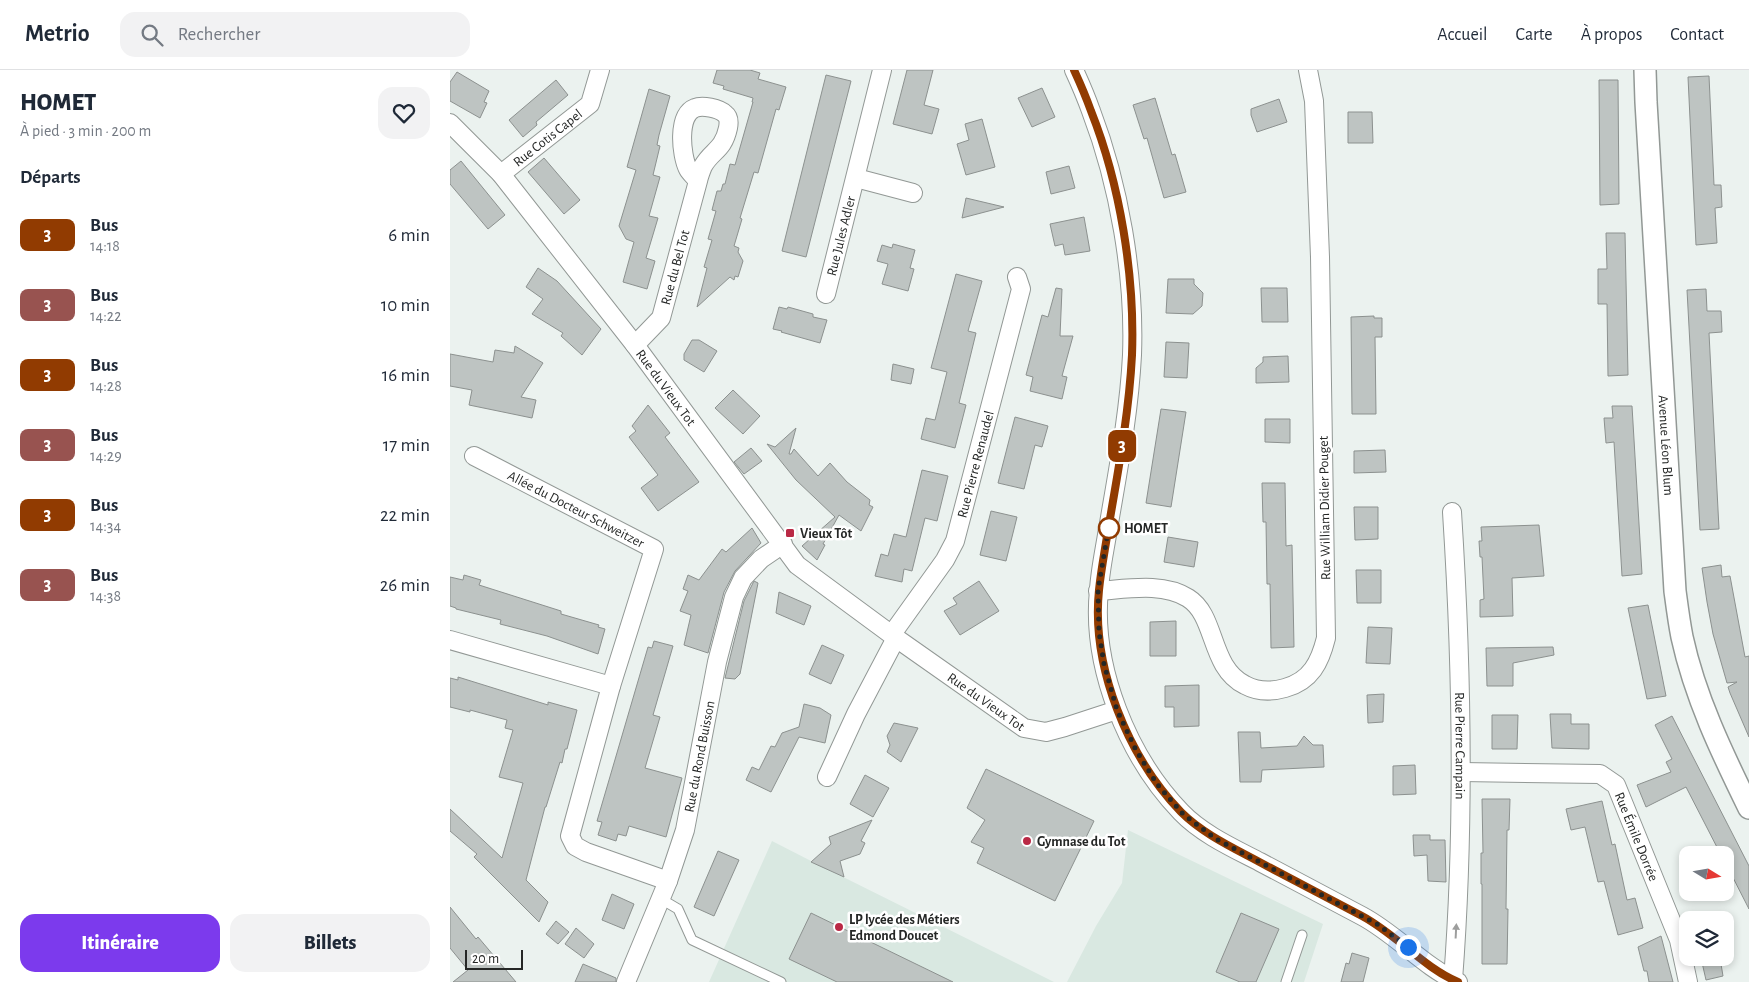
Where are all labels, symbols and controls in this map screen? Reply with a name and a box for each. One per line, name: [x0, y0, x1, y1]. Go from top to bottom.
search box: [120, 12, 470, 57]
icon: search: [138, 21, 166, 49]
text: Metrio: [25, 22, 90, 46]
text: Rechercher: [178, 25, 260, 44]
text: Accueil: [1437, 26, 1488, 44]
text: Carte: [1516, 26, 1553, 44]
text: À propos: [1581, 26, 1642, 44]
text: Contact: [1670, 26, 1724, 44]
button: heart: [378, 87, 430, 139]
text: HOMET: [20, 91, 96, 115]
street label: Rue Cotis Capel: [511, 107, 585, 170]
text: À pied · 3 min · 200 m: [20, 123, 151, 139]
text: Départs: [20, 168, 81, 187]
street label: Rue Jules Adler: [825, 194, 858, 277]
text: Bus: [90, 216, 118, 235]
text: 3: [44, 226, 51, 244]
text: 6 min: [388, 226, 430, 245]
street label: Rue du Bel Tot: [659, 228, 693, 307]
text: 14:18: [90, 238, 120, 254]
text: Bus: [90, 286, 118, 305]
text: 3: [44, 296, 51, 314]
text: 10 min: [381, 296, 430, 315]
text: 14:22: [90, 308, 121, 324]
street label: Rue du Vieux Tot: [633, 347, 698, 429]
text: Bus: [90, 356, 118, 375]
text: 3: [44, 366, 51, 384]
text: 16 min: [382, 366, 430, 385]
text: 14:28: [90, 378, 122, 394]
street label: Avenue Léon Blum: [1655, 395, 1675, 496]
street label: Rue Pierre Renaudel: [955, 409, 997, 519]
text: Bus: [90, 426, 118, 445]
line badge: 3: [1106, 430, 1138, 462]
street label: Rue William Didier Pouget: [1317, 435, 1333, 580]
text: 3: [44, 436, 51, 454]
text: 17 min: [383, 436, 430, 455]
text: 3: [1118, 437, 1126, 455]
text: 14:29: [90, 448, 122, 464]
street label: Allée du Docteur Schweitzer: [505, 469, 647, 551]
text: Bus: [90, 496, 118, 515]
text: 3: [44, 506, 51, 524]
text: 22 min: [380, 506, 430, 525]
marker: HOMET: [1098, 517, 1120, 539]
text: 14:34: [90, 518, 121, 534]
place label: HOMET: [1124, 522, 1168, 536]
marker: Vieux Tôt: [784, 527, 796, 539]
place label: Vieux Tôt: [800, 527, 852, 541]
text: Bus: [90, 566, 118, 585]
text: 3: [44, 576, 51, 594]
text: 26 min: [380, 576, 430, 595]
text: 14:38: [90, 588, 121, 604]
street label: Rue du Vieux Tot: [945, 671, 1027, 734]
street label: Rue Pierre Campain: [1452, 692, 1467, 800]
street label: Rue du Rond Buisson: [683, 700, 717, 814]
street label: Rue Émile Dorrée: [1612, 790, 1660, 883]
marker: Gymnase du Tot: [1021, 835, 1033, 847]
place label: Gymnase du Tot: [1037, 835, 1126, 849]
north arrow: [1679, 846, 1734, 901]
map controls: [1679, 846, 1734, 966]
button: layers: [1679, 911, 1734, 966]
place label: LP lycée des Métiers Edmond Doucet: [849, 913, 960, 943]
button: Itinéraire: [20, 914, 220, 972]
button: Billets: [230, 914, 430, 972]
marker: LP lycée des Métiers Edmond Doucet: [833, 921, 845, 933]
one-way arrow: [1453, 923, 1461, 939]
your location: [1396, 935, 1421, 960]
scale bar: [465, 947, 522, 970]
text: 20 m: [472, 952, 499, 966]

